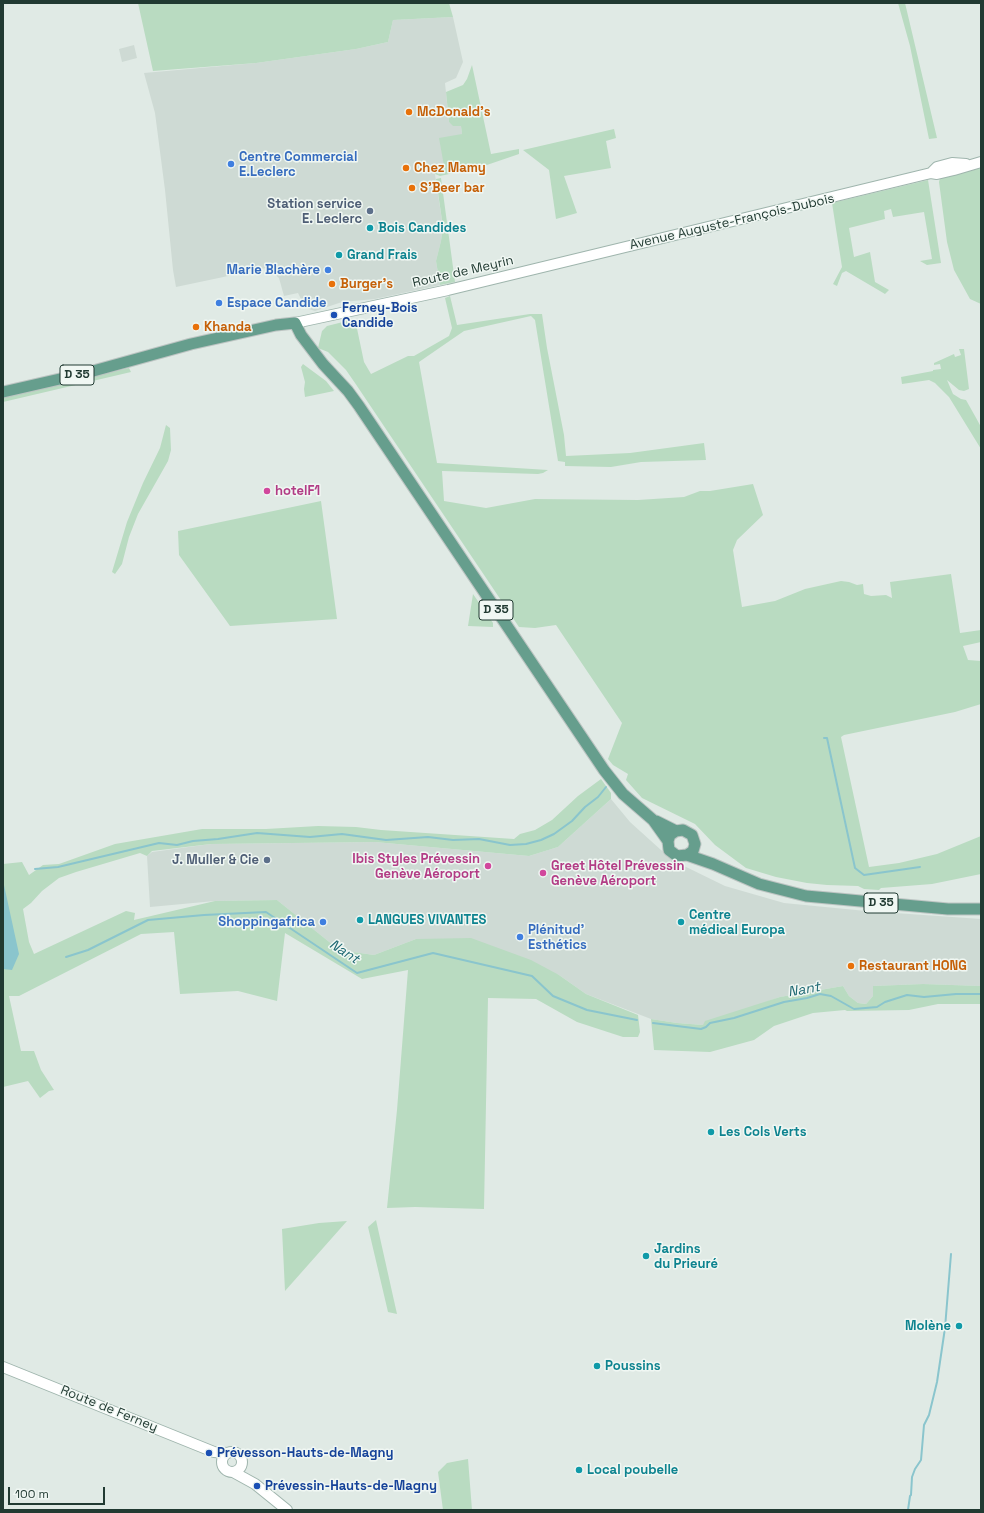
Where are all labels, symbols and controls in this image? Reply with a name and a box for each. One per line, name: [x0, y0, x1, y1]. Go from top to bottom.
place label: McDonald's: [417, 104, 490, 120]
marker: McDonald's: [404, 107, 414, 117]
place label: Centre Commercial E.Leclerc: [239, 149, 357, 180]
marker: Centre Commercial E.Leclerc: [226, 159, 236, 169]
place label: Chez Mamy: [414, 160, 486, 176]
marker: Chez Mamy: [401, 163, 411, 173]
place label: S'Beer bar: [420, 180, 485, 196]
marker: S'Beer bar: [407, 183, 417, 193]
street label: Avenue Auguste-François-Dubois: [628, 191, 836, 253]
place label: Station service E. Leclerc: [267, 196, 362, 227]
marker: Station service E. Leclerc: [365, 206, 375, 216]
place label: Bois Candides: [378, 220, 466, 236]
marker: Bois Candides: [365, 223, 375, 233]
place label: Grand Frais: [347, 247, 417, 263]
marker: Grand Frais: [334, 250, 344, 260]
street label: Route de Meyrin: [411, 253, 515, 291]
place label: Marie Blachère: [227, 262, 320, 278]
marker: Marie Blachère: [323, 265, 333, 275]
place label: Burger's: [340, 276, 393, 292]
marker: Burger's: [327, 279, 337, 289]
place label: Espace Candide: [227, 295, 327, 311]
marker: Espace Candide: [214, 298, 224, 308]
place label: Ferney-Bois Candide: [342, 300, 418, 331]
marker: Ferney-Bois Candide: [329, 310, 339, 320]
place label: Khanda: [204, 319, 251, 335]
marker: Khanda: [191, 322, 201, 332]
road number: D 35: [60, 365, 94, 385]
place label: hotelF1: [275, 483, 320, 499]
marker: hotelF1: [262, 486, 272, 496]
road number: D 35: [479, 600, 513, 620]
place label: Ibis Styles Prévessin Genève Aéroport: [352, 851, 480, 882]
place label: J. Muller & Cie: [172, 852, 259, 868]
marker: J. Muller & Cie: [262, 855, 272, 865]
place label: Greet Hôtel Prévessin Genève Aéroport: [551, 858, 684, 889]
marker: Ibis Styles Prévessin Genève Aéroport: [483, 861, 493, 871]
marker: Greet Hôtel Prévessin Genève Aéroport: [538, 868, 548, 878]
road number: D 35: [864, 893, 898, 913]
place label: Centre médical Europa: [689, 907, 785, 938]
place label: LANGUES VIVANTES: [368, 912, 486, 928]
place label: Shoppingafrica: [218, 914, 315, 930]
marker: LANGUES VIVANTES: [355, 915, 365, 925]
marker: Shoppingafrica: [318, 917, 328, 927]
marker: Centre médical Europa: [676, 917, 686, 927]
place label: Plénitud' Esthétics: [528, 922, 587, 953]
marker: Plénitud' Esthétics: [515, 932, 525, 942]
water label: Nant: [326, 936, 362, 968]
place label: Restaurant HONG: [859, 958, 967, 974]
marker: Restaurant HONG: [846, 961, 856, 971]
water label: Nant: [787, 979, 821, 1001]
place label: Les Cols Verts: [719, 1124, 807, 1140]
marker: Les Cols Verts: [706, 1127, 716, 1137]
place label: Jardins du Prieuré: [654, 1241, 718, 1272]
marker: Jardins du Prieuré: [641, 1251, 651, 1261]
place label: Molène: [905, 1318, 951, 1334]
marker: Molène: [954, 1321, 964, 1331]
place label: Poussins: [605, 1358, 661, 1374]
marker: Poussins: [592, 1361, 602, 1371]
street label: Route de Ferney: [58, 1382, 160, 1436]
place label: Prévesson-Hauts-de-Magny: [217, 1445, 393, 1461]
marker: Prévesson-Hauts-de-Magny: [204, 1448, 214, 1458]
place label: Local poubelle: [587, 1462, 678, 1478]
marker: Local poubelle: [574, 1465, 584, 1475]
place label: Prévessin-Hauts-de-Magny: [265, 1478, 437, 1494]
scale bar: [10, 1479, 107, 1505]
marker: Prévessin-Hauts-de-Magny: [252, 1481, 262, 1491]
text: 100 m: [15, 1486, 49, 1502]

